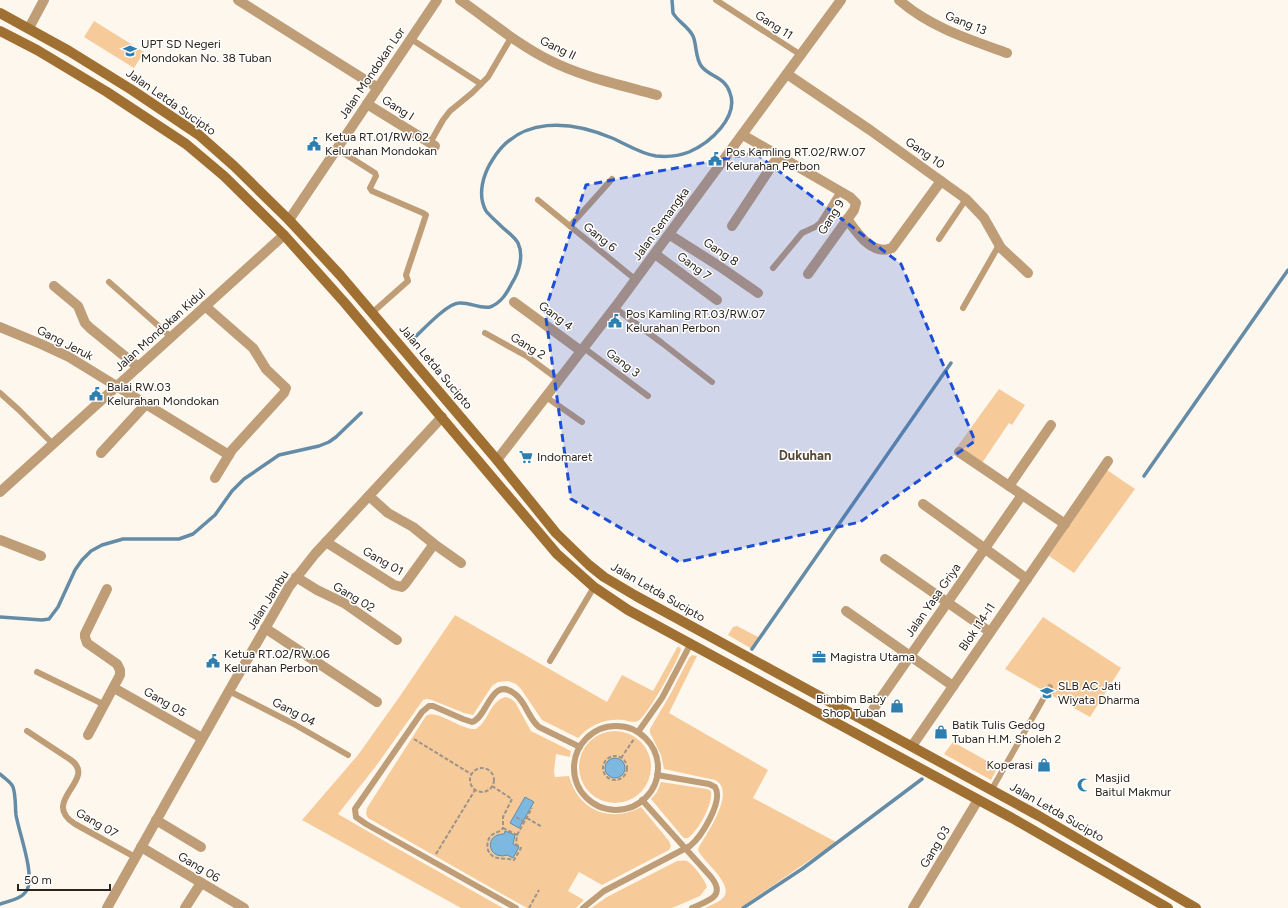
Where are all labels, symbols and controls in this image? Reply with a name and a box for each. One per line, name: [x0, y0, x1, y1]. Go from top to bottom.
street label: Gang 11: [753, 8, 795, 42]
street label: Gang 13: [943, 8, 989, 38]
street label: Jalan Mondokan Lor: [336, 25, 408, 121]
street label: Gang II: [538, 33, 578, 63]
place label: UPT SD Negeri Mondokan No. 38 Tuban: [141, 37, 272, 65]
school or university icon: UPT SD Negeri Mondokan No. 38 Tuban: [122, 43, 138, 59]
street label: Jalan Letda Sucipto: [124, 66, 218, 138]
street label: Gang I: [379, 93, 417, 123]
place label: Ketua RT.01/RW.02 Kelurahan Mondokan: [325, 130, 437, 158]
street label: Gang 10: [903, 134, 948, 172]
public building icon: Ketua RT.01/RW.02 Kelurahan Mondokan: [306, 136, 322, 152]
place label: Pos Kamling RT.02/RW.07 Kelurahan Perbon: [726, 145, 866, 173]
public building icon: Pos Kamling RT.02/RW.07 Kelurahan Perbon: [707, 151, 723, 167]
street label: Jalan Semangka: [630, 185, 692, 263]
street label: Gang 9: [815, 197, 847, 237]
street label: Gang 6: [581, 219, 620, 255]
street label: Gang 8: [701, 235, 741, 269]
street label: Gang 7: [674, 249, 714, 283]
street label: Jalan Mondokan Kidul: [112, 286, 208, 374]
street label: Gang 4: [536, 299, 576, 334]
place label: Pos Kamling RT.03/RW.07 Kelurahan Perbon: [626, 307, 766, 335]
public building icon: Pos Kamling RT.03/RW.07 Kelurahan Perbon: [607, 313, 623, 329]
street label: Jalan Letda Sucipto: [397, 322, 475, 412]
street label: Gang Jeruk: [35, 323, 96, 363]
street label: Gang 2: [508, 330, 548, 362]
street label: Gang 3: [603, 346, 643, 380]
place label: Balai RW.03 Kelurahan Mondokan: [107, 380, 219, 408]
public building icon: Balai RW.03 Kelurahan Mondokan: [88, 386, 104, 402]
district label: Dukuhan: [779, 448, 831, 463]
supermarket icon: Indomaret: [518, 449, 534, 465]
place label: Indomaret: [537, 450, 593, 464]
street label: Gang 01: [360, 544, 406, 578]
street label: Jalan Letda Sucipto: [609, 559, 707, 625]
street label: Jalan Yasa Griya: [903, 561, 963, 639]
street label: Jalan Jambu: [244, 568, 292, 632]
street label: Gang 02: [331, 579, 377, 615]
street label: Blok I14-I1: [956, 600, 998, 654]
place label: Ketua RT.02/RW.06 Kelurahan Perbon: [224, 647, 330, 675]
office icon: Magistra Utama: [811, 649, 827, 665]
place label: Magistra Utama: [830, 650, 915, 664]
public building icon: Ketua RT.02/RW.06 Kelurahan Perbon: [205, 653, 221, 669]
place label: SLB AC Jati Wiyata Dharma: [1058, 679, 1140, 707]
street label: Gang 05: [141, 684, 189, 720]
school or university icon: SLB AC Jati Wiyata Dharma: [1039, 685, 1055, 701]
place label: Bimbim Baby Shop Tuban: [816, 692, 887, 720]
street label: Gang 04: [270, 695, 319, 729]
shop icon: Bimbim Baby Shop Tuban: [889, 698, 905, 714]
place label: Batik Tulis Gedog Tuban H.M. Sholeh 2: [952, 718, 1061, 746]
shop icon: Batik Tulis Gedog Tuban H.M. Sholeh 2: [933, 724, 949, 740]
shop icon: Koperasi: [1036, 757, 1052, 773]
place label: Koperasi: [987, 758, 1033, 772]
place label: Masjid Baitul Makmur: [1095, 771, 1171, 799]
mosque icon: Masjid Baitul Makmur: [1076, 777, 1092, 793]
street label: Jalan Letda Sucipto: [1008, 779, 1106, 845]
street label: Gang 07: [74, 805, 121, 841]
street label: Gang 03: [917, 824, 953, 870]
street label: Gang 06: [175, 849, 223, 885]
scale bar: [18, 866, 110, 892]
text: 50 m: [24, 873, 52, 887]

